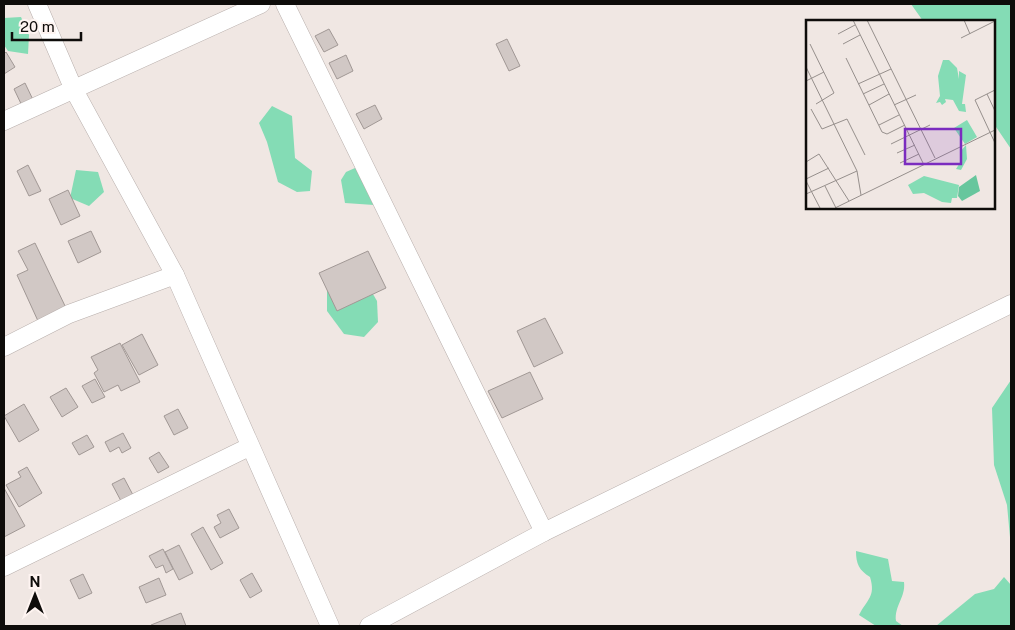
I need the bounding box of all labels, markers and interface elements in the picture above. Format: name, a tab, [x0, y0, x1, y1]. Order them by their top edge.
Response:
scale bar	[12, 10, 81, 42]
text: 20 m	[20, 18, 55, 35]
inset map	[806, 20, 995, 209]
north arrow	[10, 570, 60, 620]
text: N	[30, 574, 40, 590]

